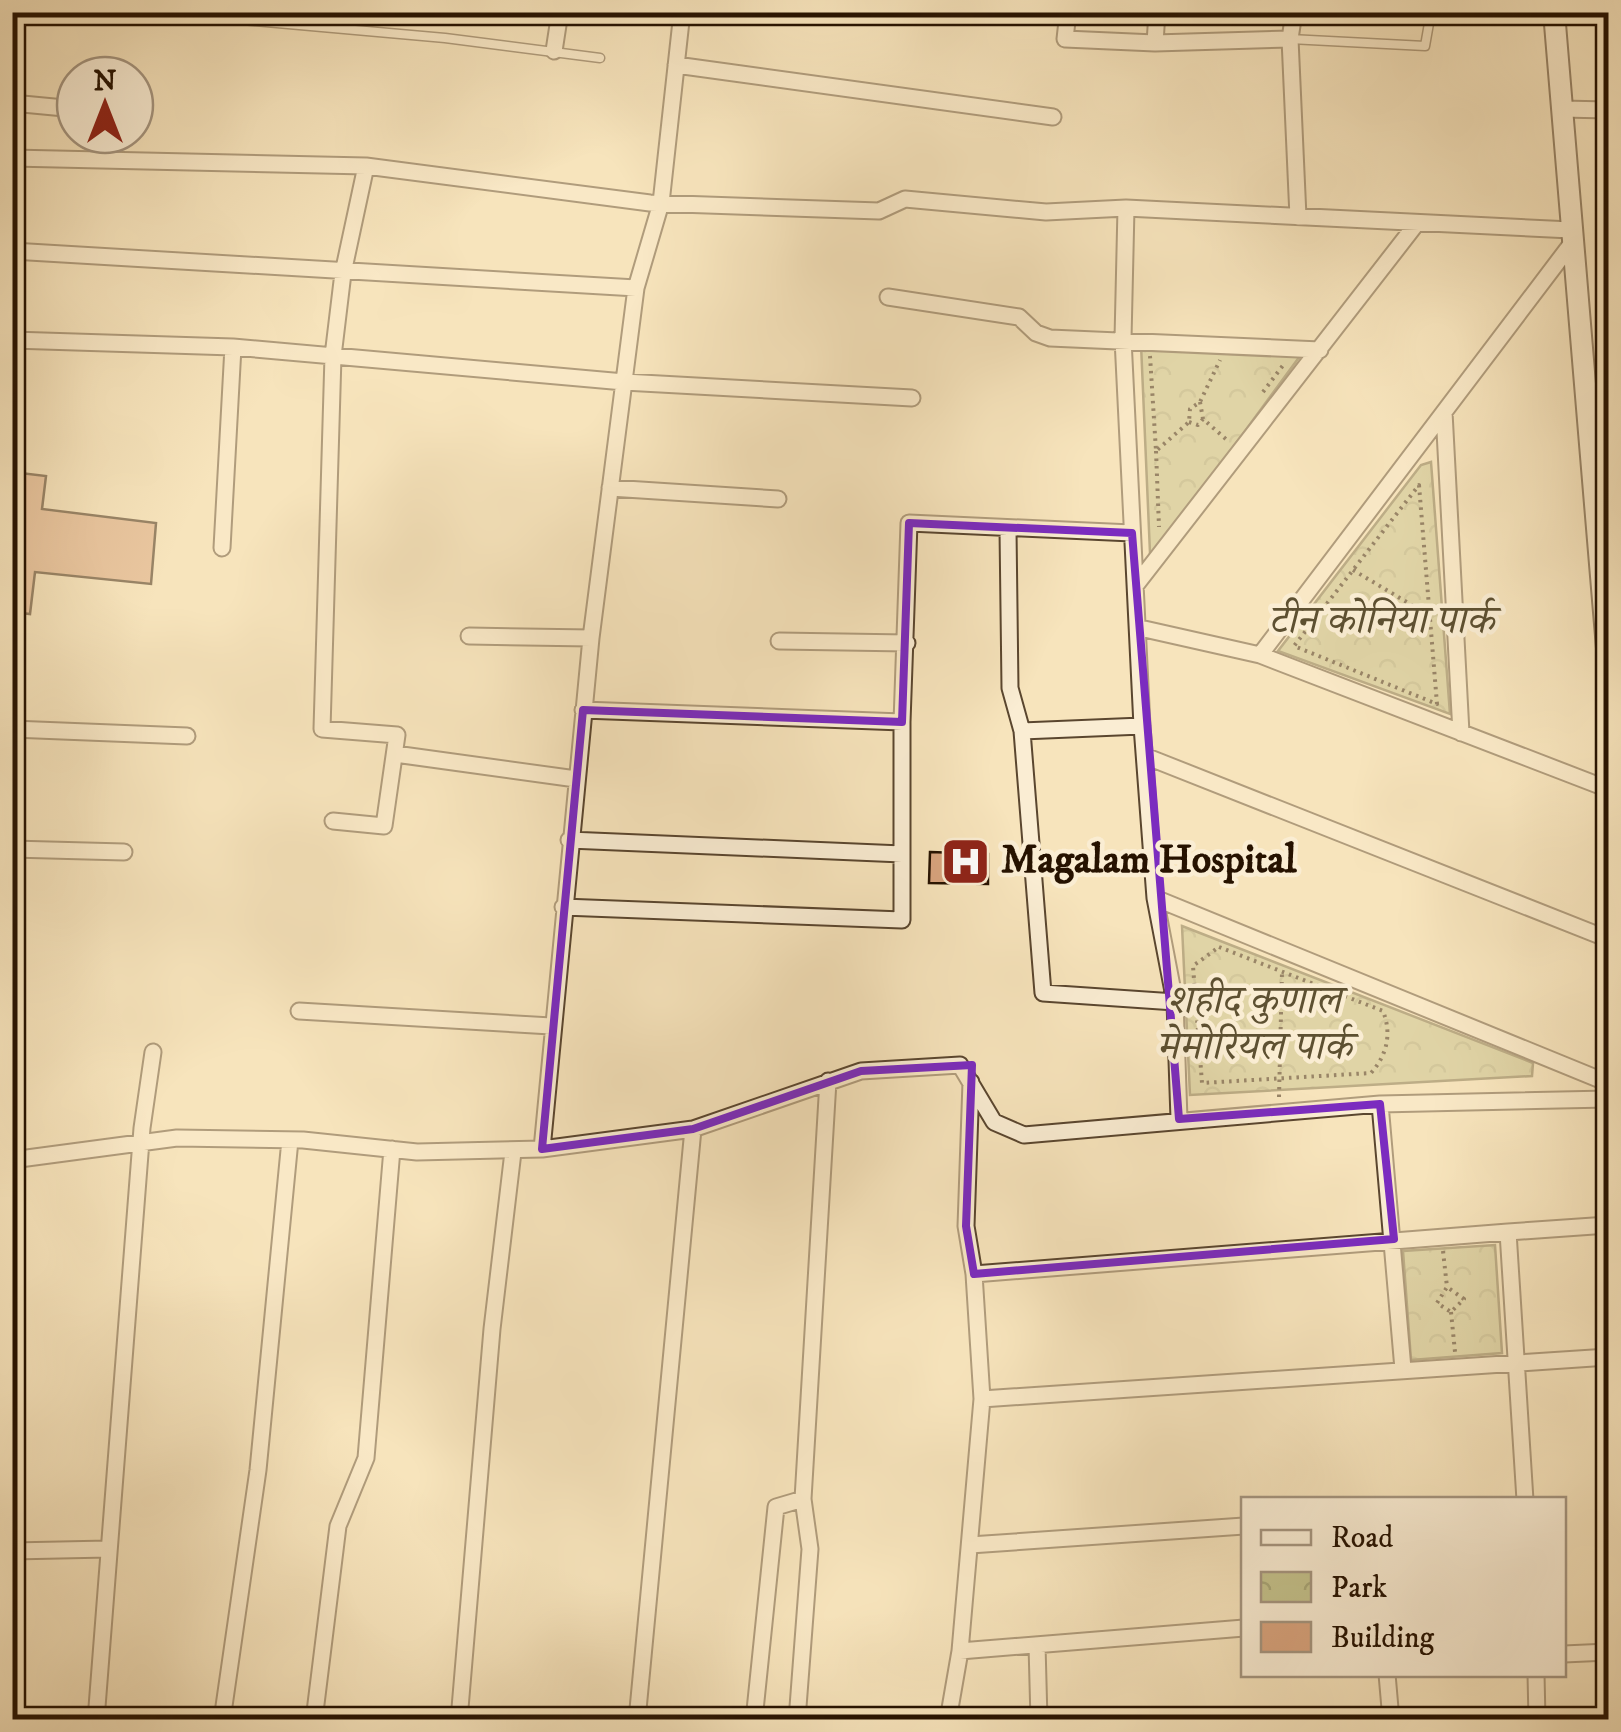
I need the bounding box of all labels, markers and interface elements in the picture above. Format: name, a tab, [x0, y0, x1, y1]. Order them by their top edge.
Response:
north arrow	[55, 55, 155, 155]
text: N	[94, 64, 117, 99]
park label: टीन कोनिया पार्क	[1268, 597, 1502, 647]
hospital icon: Magalam Hospital	[940, 835, 992, 887]
place label: Magalam Hospital	[1001, 836, 1297, 886]
park label: शहीद कुणाल मेमोरियल पार्क	[1156, 977, 1359, 1073]
legend	[1241, 1497, 1566, 1677]
text: Road	[1331, 1520, 1393, 1557]
text: Park	[1331, 1570, 1387, 1607]
text: Building	[1331, 1620, 1435, 1657]

